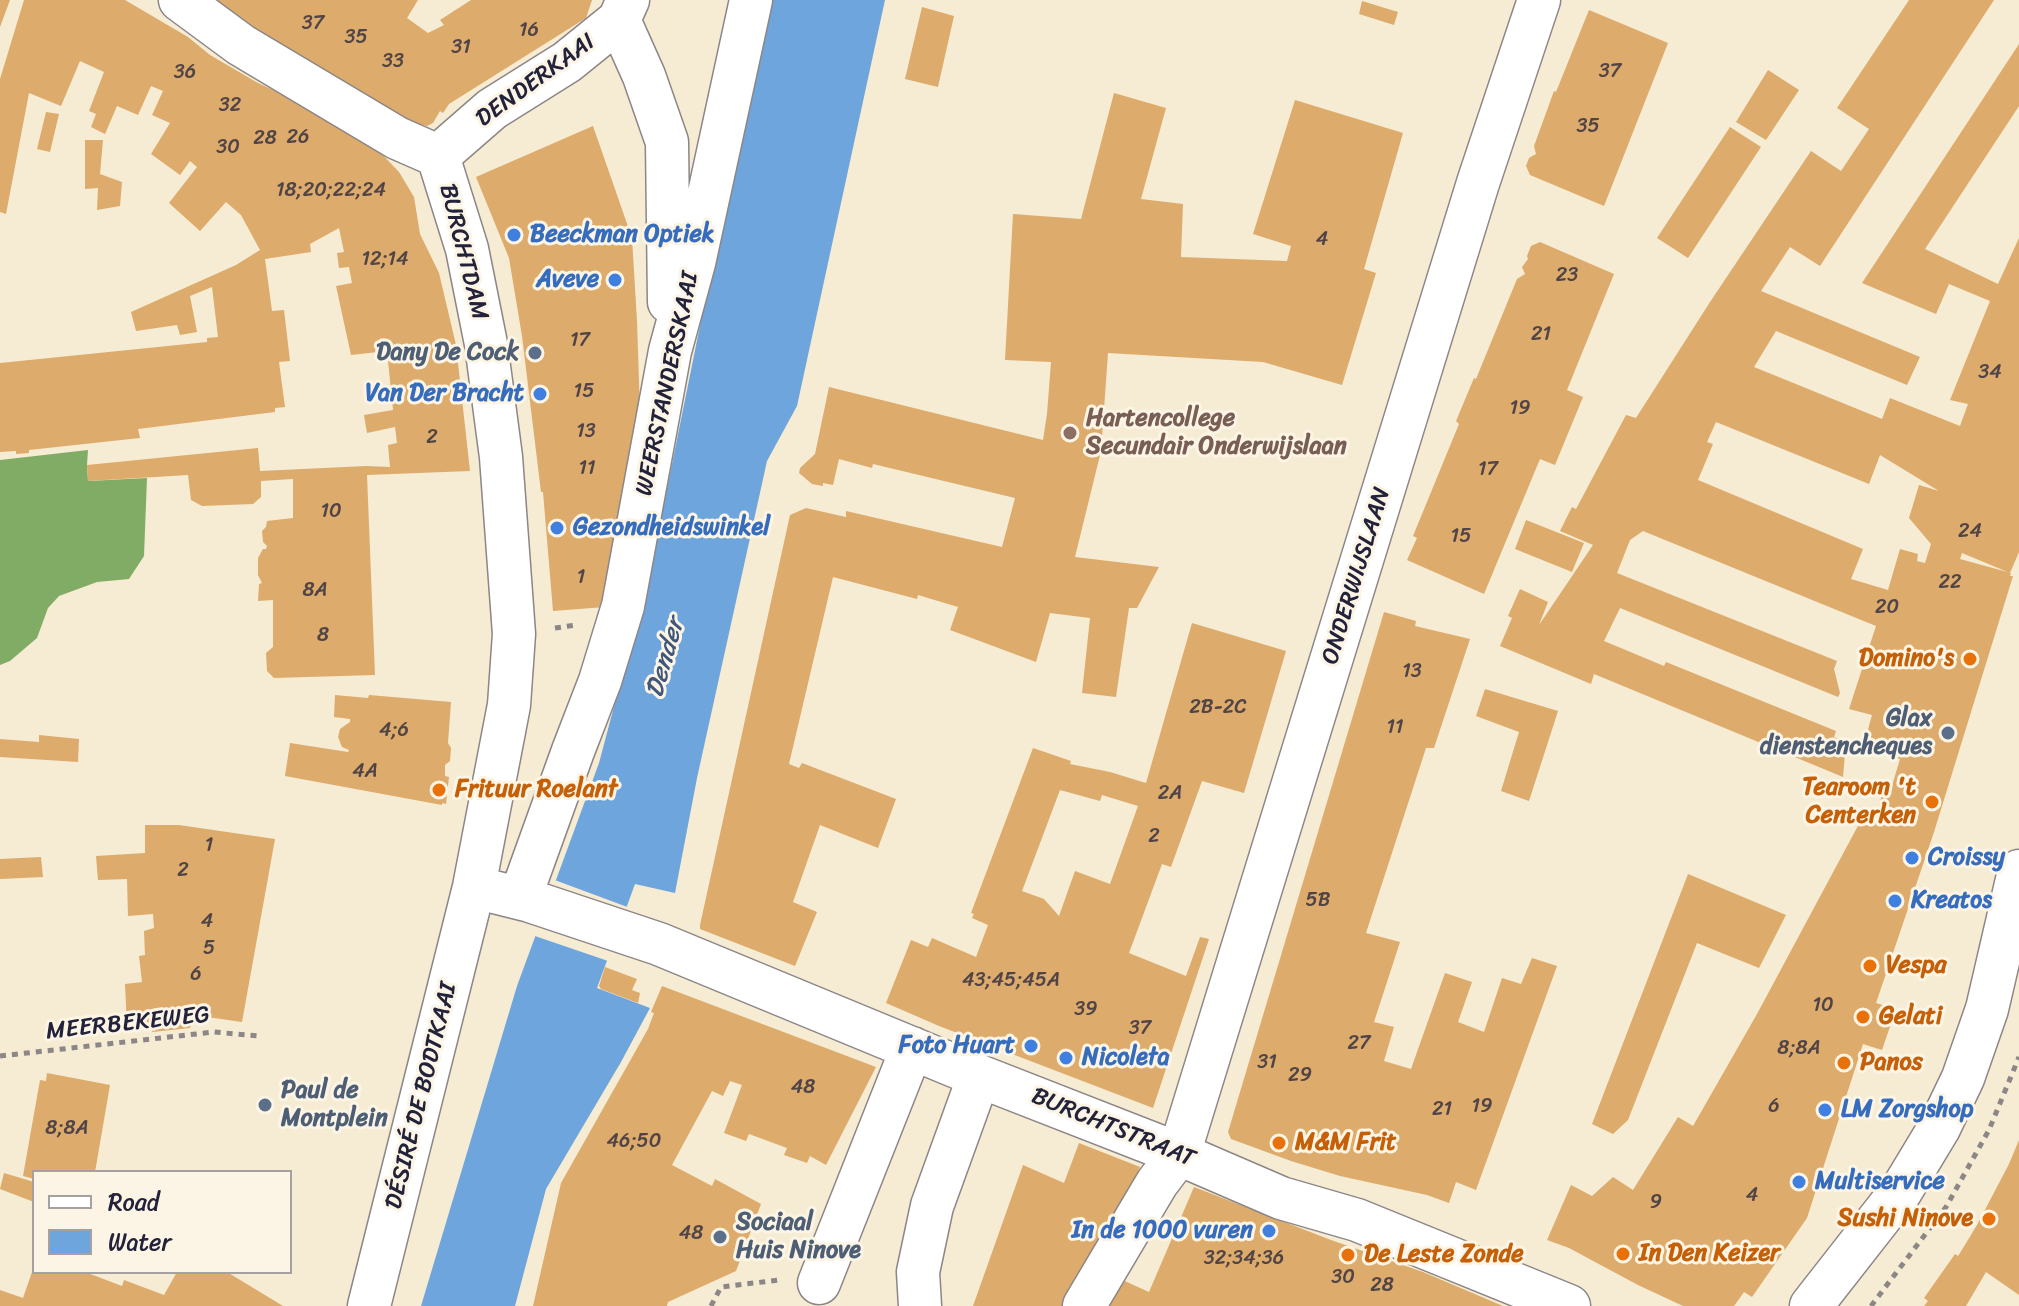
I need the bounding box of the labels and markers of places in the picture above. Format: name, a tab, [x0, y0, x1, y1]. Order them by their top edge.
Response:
place label: Beeckman Optiek	[530, 221, 715, 249]
marker: Beeckman Optiek	[505, 226, 523, 244]
place label: Aveve	[536, 266, 599, 294]
marker: Aveve	[606, 271, 624, 289]
place label: Dany De Cock	[376, 339, 519, 367]
marker: Dany De Cock	[526, 344, 544, 362]
place label: Van Der Bracht	[365, 380, 524, 408]
marker: Van Der Bracht	[531, 385, 549, 403]
place label: Hartencollege Secundair Onderwijslaan	[1086, 405, 1347, 461]
marker: Hartencollege Secundair Onderwijslaan	[1061, 424, 1079, 442]
place label: Gezondheidswinkel	[573, 514, 770, 542]
marker: Gezondheidswinkel	[548, 519, 566, 537]
place label: Domino's	[1859, 645, 1954, 673]
marker: Domino's	[1961, 650, 1979, 668]
place label: Glax dienstencheques	[1760, 705, 1932, 761]
marker: Glax dienstencheques	[1939, 724, 1957, 742]
place label: Tearoom 't Centerken	[1802, 774, 1916, 830]
place label: Frituur Roelant	[455, 776, 617, 804]
marker: Frituur Roelant	[430, 781, 448, 799]
marker: Tearoom 't Centerken	[1923, 793, 1941, 811]
place label: Croissy	[1928, 844, 2005, 872]
marker: Croissy	[1903, 849, 1921, 867]
place label: Kreatos	[1911, 887, 1992, 915]
marker: Kreatos	[1886, 892, 1904, 910]
place label: Vespa	[1886, 952, 1946, 980]
marker: Vespa	[1861, 957, 1879, 975]
place label: Gelati	[1879, 1003, 1942, 1031]
marker: Gelati	[1854, 1008, 1872, 1026]
place label: Foto Huart	[899, 1032, 1015, 1060]
marker: Foto Huart	[1022, 1037, 1040, 1055]
place label: Nicoleta	[1082, 1044, 1170, 1072]
marker: Nicoleta	[1057, 1049, 1075, 1067]
place label: Panos	[1860, 1049, 1923, 1077]
marker: Panos	[1835, 1054, 1853, 1072]
place label: Paul de Montplein	[281, 1077, 388, 1133]
marker: Paul de Montplein	[256, 1096, 274, 1114]
place label: LM Zorgshop	[1841, 1096, 1973, 1124]
marker: LM Zorgshop	[1816, 1101, 1834, 1119]
place label: M&M Frit	[1295, 1129, 1397, 1157]
marker: M&M Frit	[1270, 1134, 1288, 1152]
place label: Multiservice	[1815, 1168, 1945, 1196]
marker: Multiservice	[1790, 1173, 1808, 1191]
place label: Sushi Ninove	[1837, 1205, 1973, 1233]
place label: Sociaal Huis Ninove	[736, 1209, 861, 1265]
marker: Sushi Ninove	[1980, 1210, 1998, 1228]
place label: In de 1000 vuren	[1072, 1217, 1253, 1245]
marker: In de 1000 vuren	[1260, 1222, 1278, 1240]
marker: Sociaal Huis Ninove	[711, 1228, 729, 1246]
place label: In Den Keizer	[1639, 1240, 1780, 1268]
place label: De Leste Zonde	[1364, 1241, 1524, 1269]
marker: In Den Keizer	[1614, 1245, 1632, 1263]
marker: De Leste Zonde	[1339, 1246, 1357, 1264]

